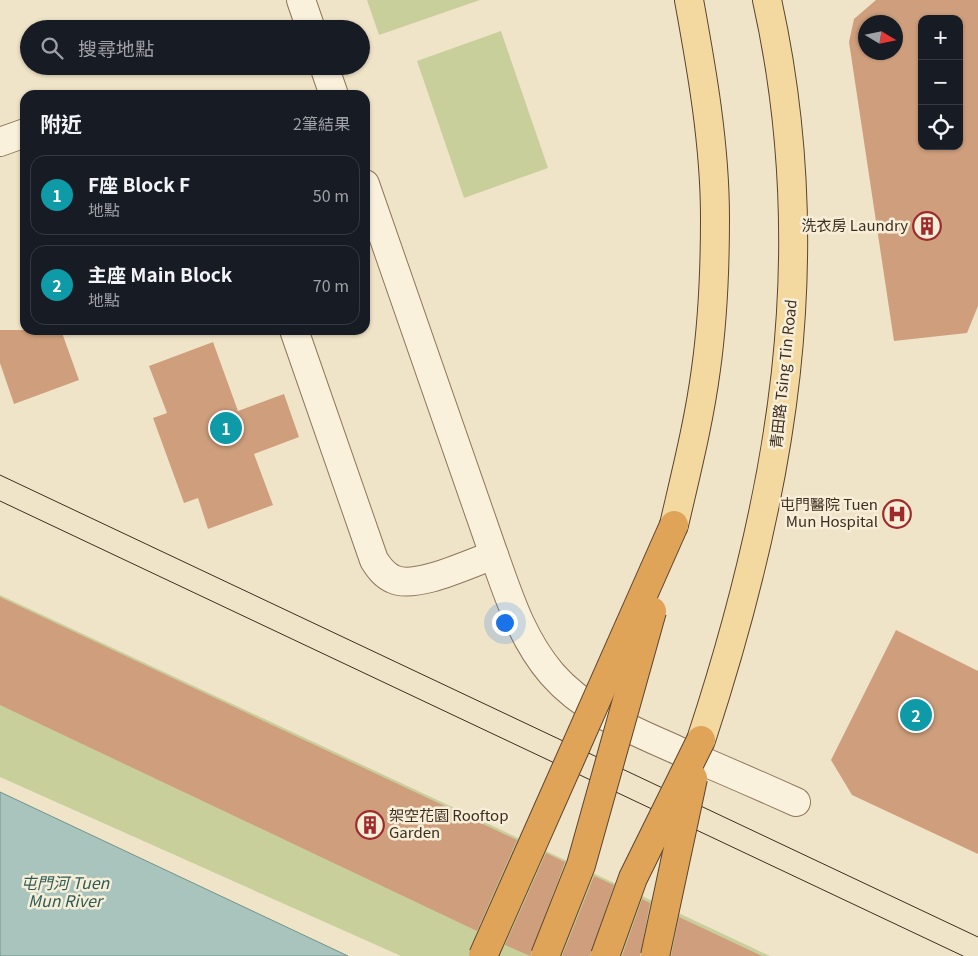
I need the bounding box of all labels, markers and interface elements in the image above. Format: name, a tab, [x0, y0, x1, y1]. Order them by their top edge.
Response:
north arrow	[858, 15, 903, 60]
map controls	[918, 15, 963, 150]
button: +	[918, 15, 963, 60]
search box	[20, 20, 370, 75]
icon: search	[38, 34, 66, 62]
text: 搜尋地點	[78, 34, 154, 61]
button: −	[918, 60, 963, 105]
button: locate	[918, 105, 963, 150]
text: 附近	[40, 108, 82, 138]
text: 2筆結果	[293, 111, 350, 135]
text: F座 Block F	[88, 170, 190, 197]
text: 1	[52, 183, 62, 207]
text: 50 m	[313, 183, 349, 207]
text: 地點	[88, 197, 120, 221]
building icon: 洗衣房 Laundry	[912, 211, 942, 241]
place label: 洗衣房 Laundry	[801, 214, 908, 235]
text: 主座 Main Block	[88, 260, 232, 287]
text: 2	[52, 273, 62, 297]
text: 70 m	[313, 273, 349, 297]
text: 地點	[88, 287, 120, 311]
street label: 青田路 Tsing Tin Road	[764, 298, 801, 449]
pin: 1	[210, 409, 242, 447]
place label: 屯門醫院 Tuen Mun Hospital	[780, 493, 878, 531]
hospital icon: 屯門醫院 Tuen Mun Hospital	[882, 499, 912, 529]
your location	[492, 610, 518, 636]
pin: 2	[900, 696, 932, 734]
place label: 架空花園 Rooftop Garden	[389, 804, 508, 842]
building icon: 架空花園 Rooftop Garden	[355, 810, 385, 840]
water label: 屯門河 Tuen Mun River	[21, 870, 111, 912]

